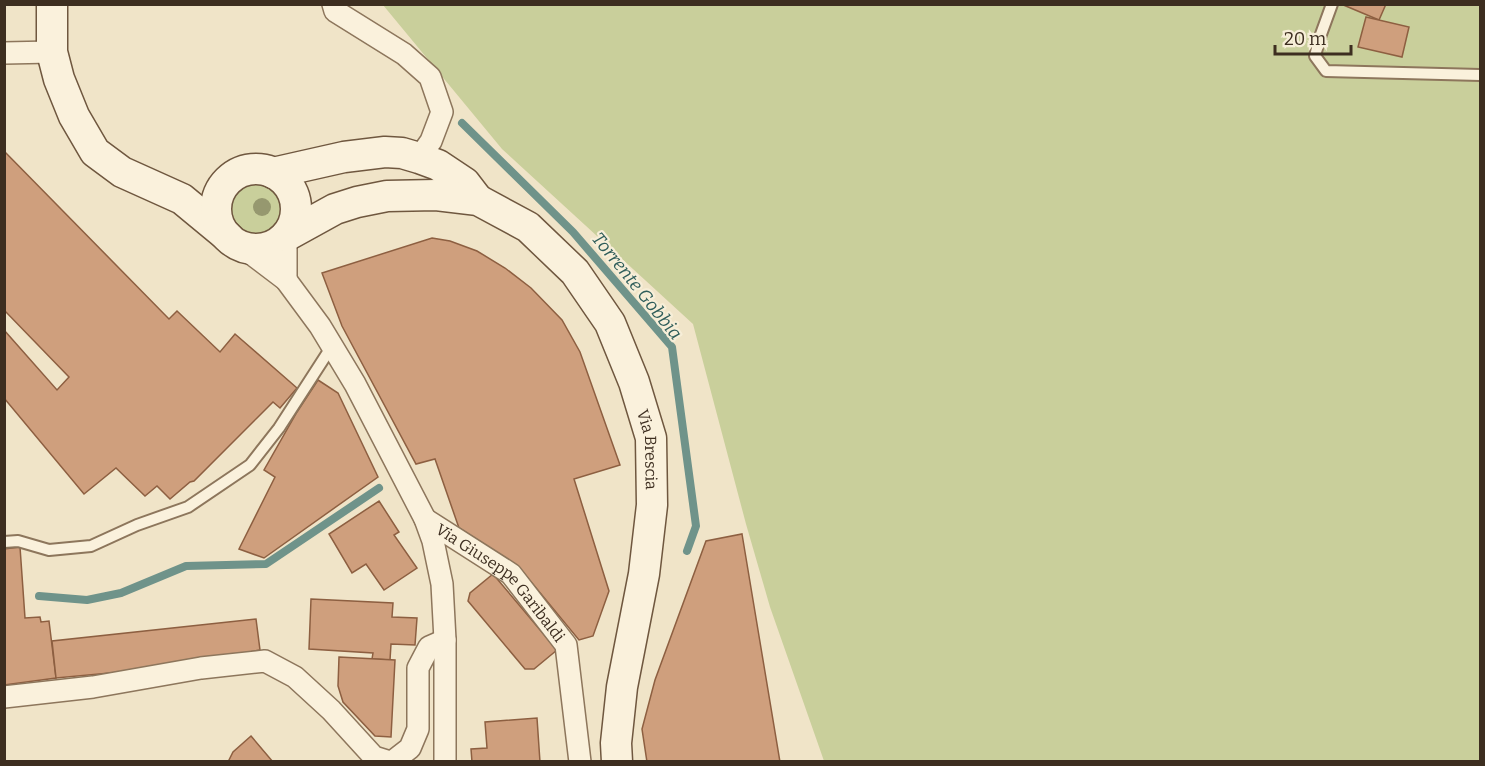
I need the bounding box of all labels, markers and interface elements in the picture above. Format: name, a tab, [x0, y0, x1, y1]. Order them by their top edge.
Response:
scale bar	[1275, 18, 1352, 56]
text: 20 m	[1284, 28, 1326, 50]
water label: Torrente Gobbia	[587, 228, 687, 344]
street label: Via Brescia	[633, 407, 661, 490]
street label: Via Giuseppe Garibaldi	[432, 520, 569, 646]

